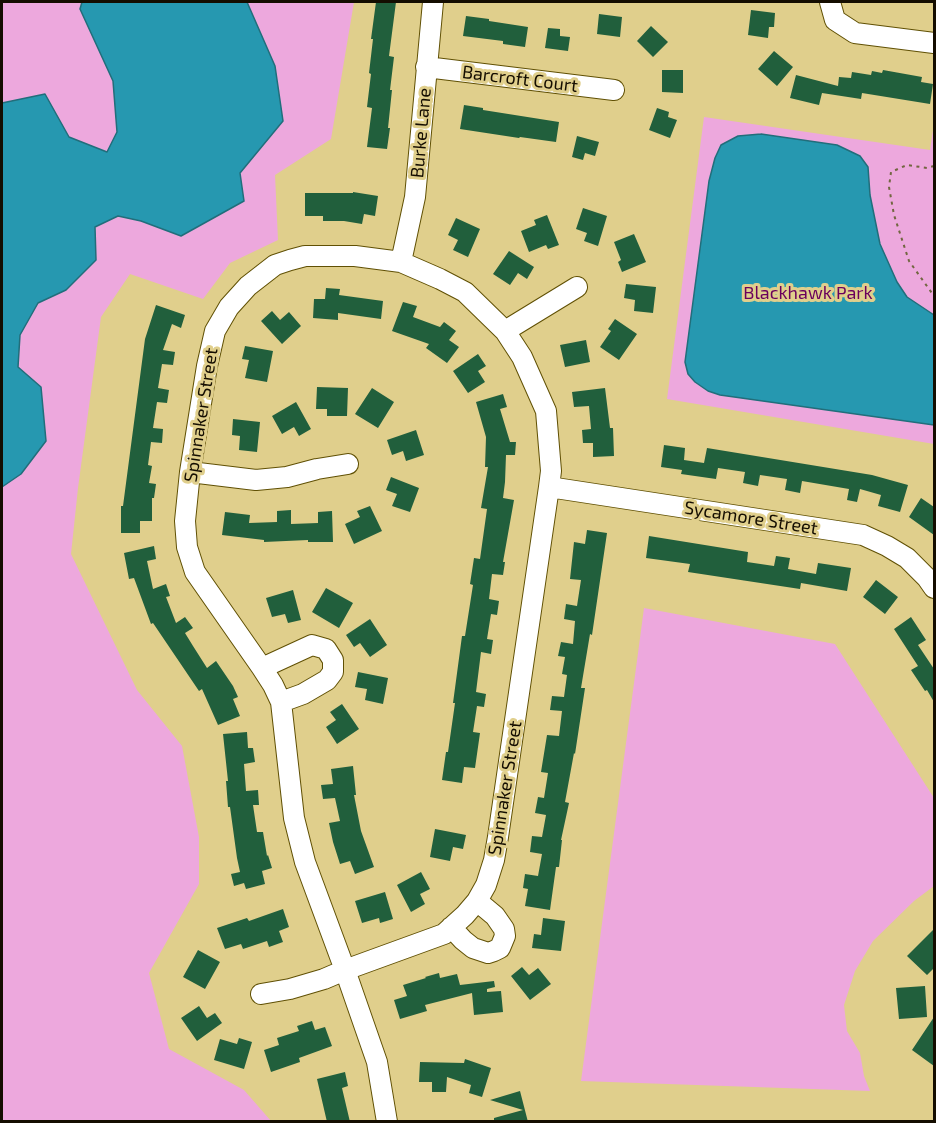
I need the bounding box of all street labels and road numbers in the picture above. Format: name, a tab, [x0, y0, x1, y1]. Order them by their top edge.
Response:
street label: Barcroft Court	[461, 61, 579, 97]
street label: Burke Lane	[406, 87, 436, 179]
street label: Spinnaker Street	[180, 346, 222, 484]
street label: Sycamore Street	[683, 497, 819, 539]
street label: Spinnaker Street	[484, 719, 526, 857]

